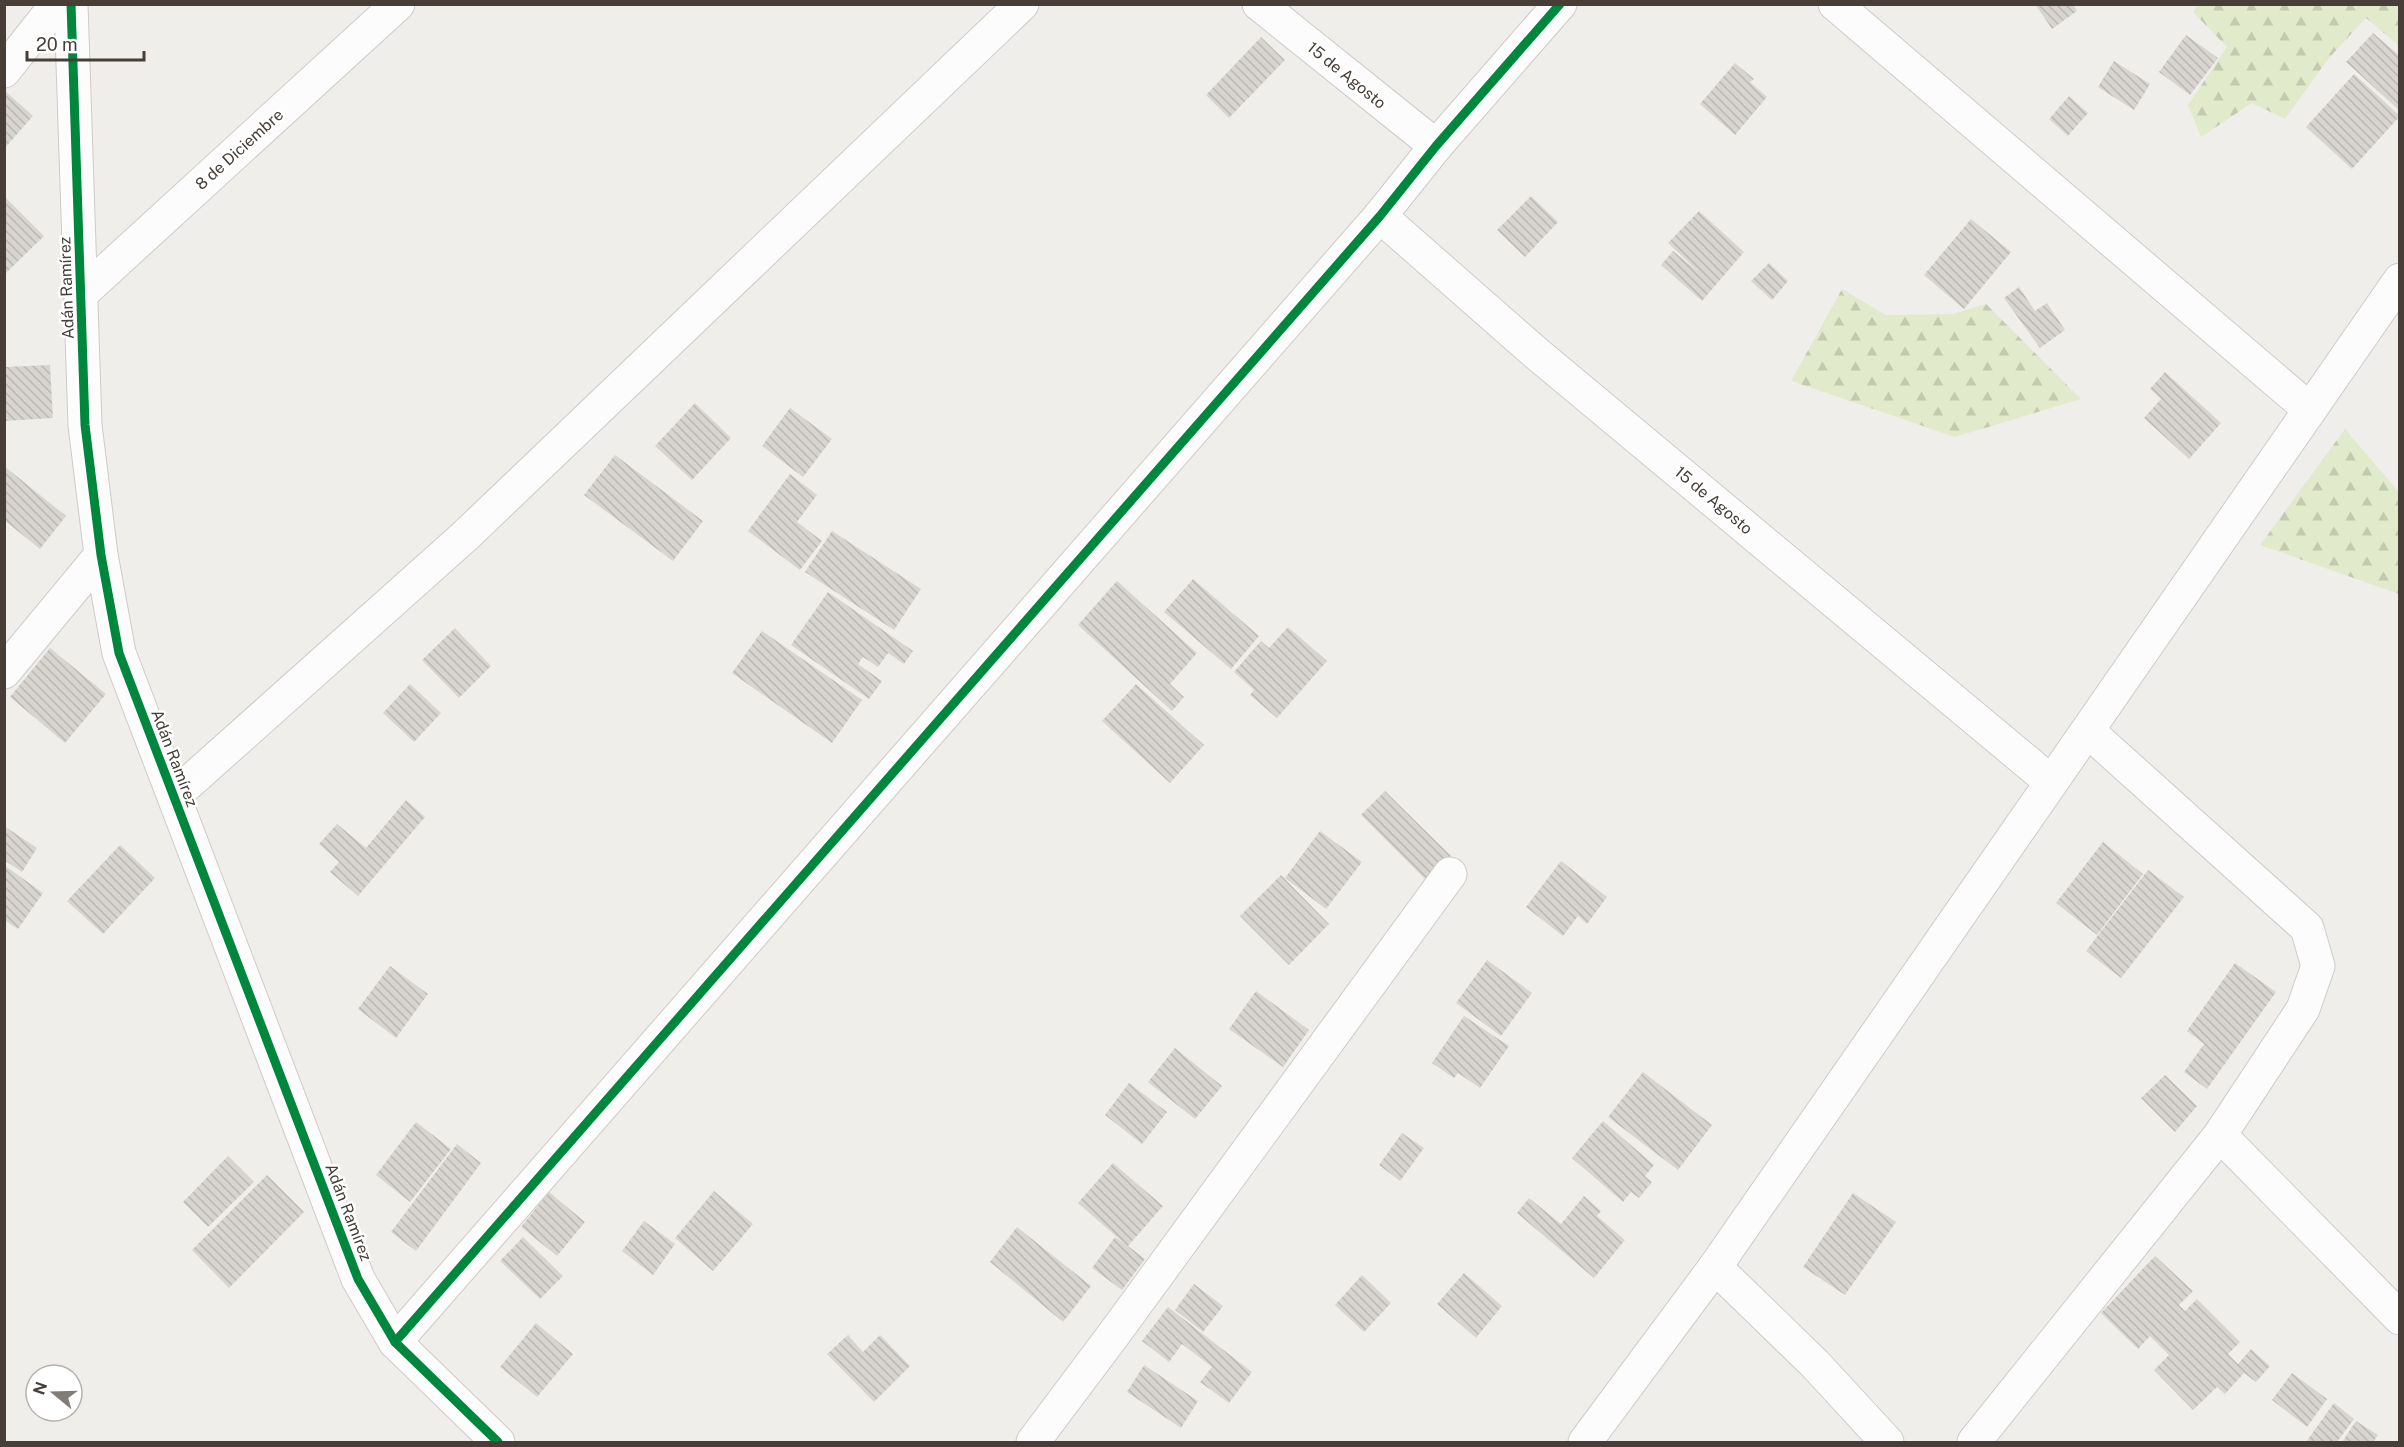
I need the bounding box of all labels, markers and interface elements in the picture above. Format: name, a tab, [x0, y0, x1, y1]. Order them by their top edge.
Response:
scale bar	[27, 24, 144, 62]
text: 20 m	[36, 34, 78, 55]
street label: 15 de Agosto	[1304, 38, 1390, 113]
street label: 8 de Diciembre	[191, 105, 287, 194]
street label: Adán Ramírez	[55, 236, 78, 340]
street label: 15 de Agosto	[1671, 462, 1756, 538]
street label: Adán Ramírez	[147, 707, 202, 810]
street label: Adán Ramírez	[321, 1161, 376, 1264]
north arrow	[24, 1363, 84, 1423]
text: N	[29, 1379, 51, 1397]

